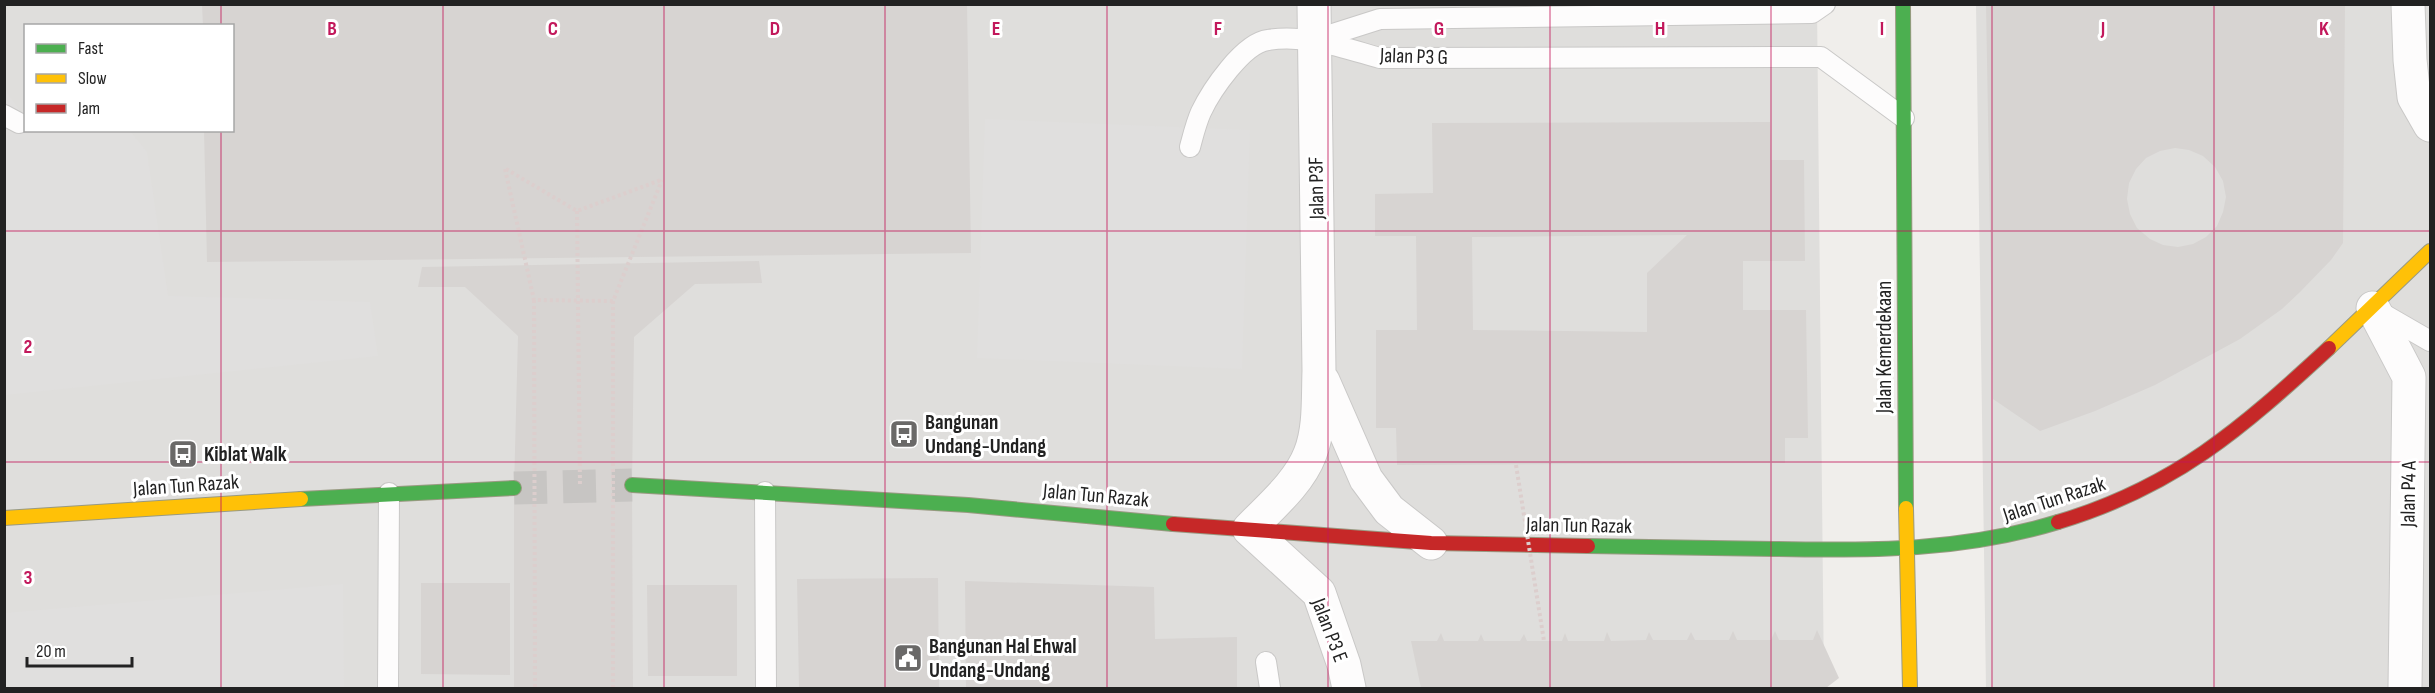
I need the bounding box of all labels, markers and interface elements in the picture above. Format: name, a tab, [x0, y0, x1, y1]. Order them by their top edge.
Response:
text: B	[327, 17, 337, 41]
text: C	[548, 17, 558, 41]
text: D	[770, 17, 780, 41]
text: E	[992, 17, 1000, 41]
text: F	[1214, 17, 1222, 41]
text: G	[1434, 17, 1444, 41]
text: H	[1655, 17, 1665, 41]
text: I	[1880, 17, 1884, 41]
text: J	[2100, 17, 2105, 41]
text: K	[2319, 17, 2329, 41]
legend	[24, 24, 234, 132]
text: Fast	[78, 38, 104, 59]
street label: Jalan P3 G	[1378, 43, 1449, 70]
text: Slow	[78, 68, 107, 89]
text: Jam	[77, 98, 100, 119]
street label: Jalan P3F	[1303, 156, 1330, 221]
street label: Jalan Kemerdekaan	[1872, 281, 1897, 414]
text: 2	[24, 335, 32, 359]
place label: Bangunan Undang-Undang	[925, 410, 1046, 459]
bus stop icon: Bangunan Undang-Undang	[888, 418, 920, 450]
bus stop icon: Kiblat Walk	[167, 438, 199, 470]
place label: Kiblat Walk	[204, 442, 287, 467]
street label: Jalan P4 A	[2395, 460, 2422, 528]
street label: Jalan Tun Razak	[131, 469, 240, 502]
street label: Jalan Tun Razak	[1999, 471, 2108, 528]
street label: Jalan Tun Razak	[1041, 478, 1150, 513]
street label: Jalan Tun Razak	[1525, 512, 1632, 539]
text: 3	[24, 566, 33, 590]
street label: Jalan P3 E	[1306, 594, 1353, 666]
scale bar	[27, 630, 132, 668]
place label: Bangunan Hal Ehwal Undang-Undang	[929, 634, 1077, 683]
text: 20 m	[36, 641, 66, 662]
public building icon: Bangunan Hal Ehwal Undang-Undang	[892, 642, 924, 674]

